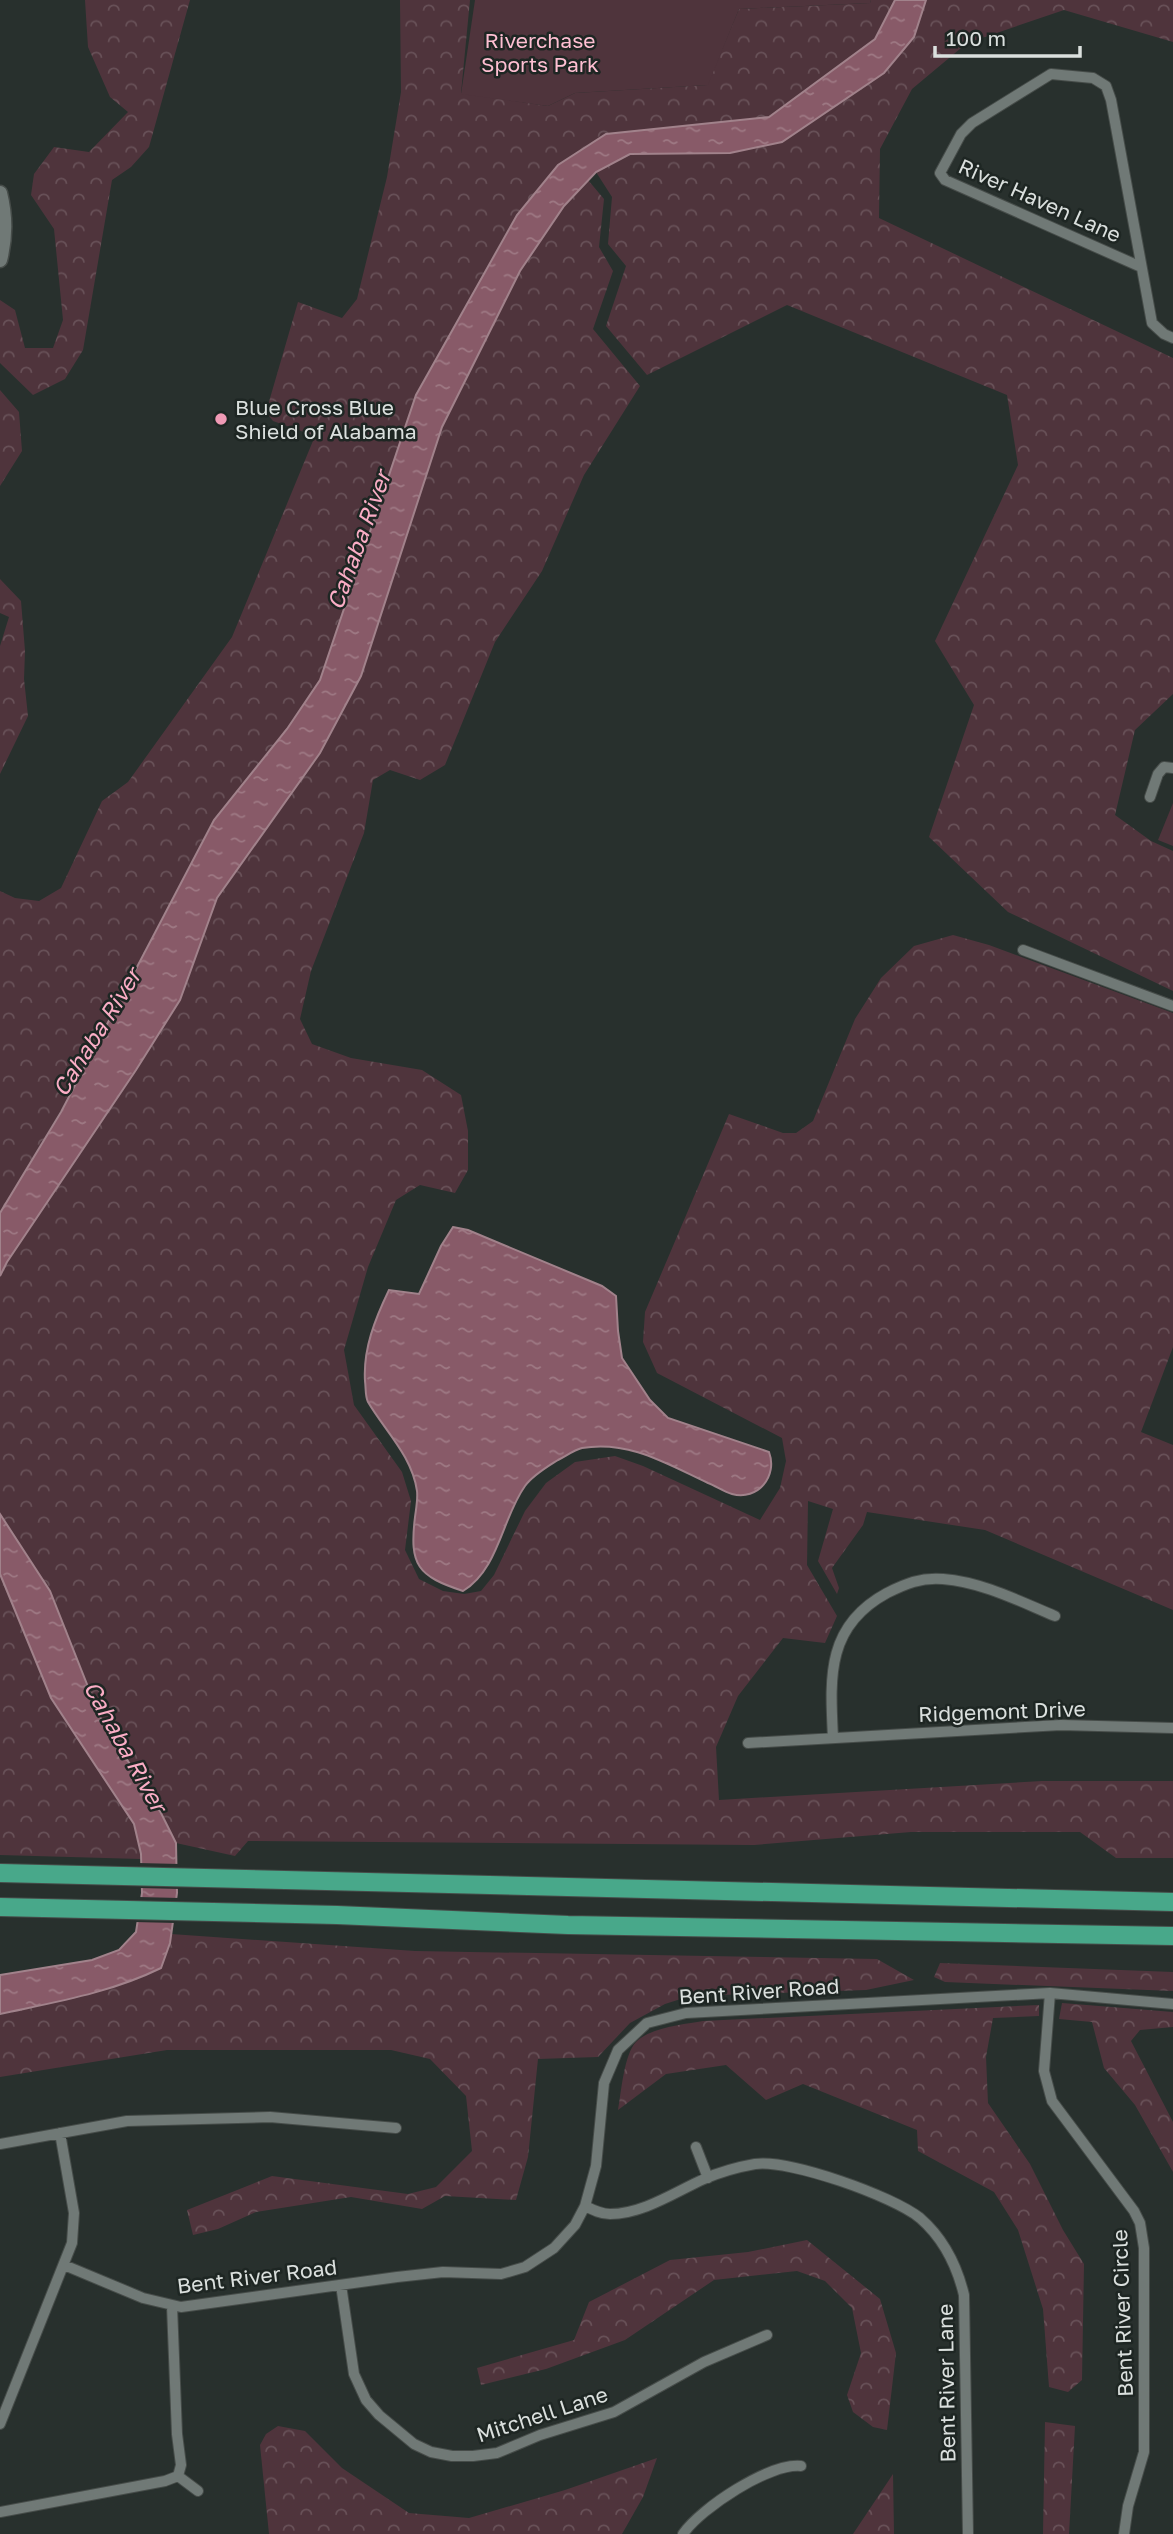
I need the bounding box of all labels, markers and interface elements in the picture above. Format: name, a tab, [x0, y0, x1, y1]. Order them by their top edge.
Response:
scale bar	[935, 14, 1080, 58]
text: 100 m	[946, 25, 1006, 51]
park label: Riverchase Sports Park	[481, 27, 599, 77]
street label: River Haven Lane	[955, 153, 1125, 247]
place label: Blue Cross Blue Shield of Alabama	[235, 394, 417, 444]
marker: Blue Cross Blue Shield of Alabama	[213, 411, 229, 427]
water label: Cahaba River	[320, 464, 397, 613]
water label: Cahaba River	[46, 960, 148, 1101]
water label: Cahaba River	[79, 1676, 175, 1819]
street label: Ridgemont Drive	[918, 1695, 1086, 1727]
street label: Bent River Road	[678, 1972, 840, 2010]
street label: Bent River Circle	[1106, 2229, 1138, 2397]
street label: Bent River Road	[176, 2253, 338, 2299]
street label: Bent River Lane	[932, 2303, 960, 2463]
street label: Mitchell Lane	[473, 2381, 611, 2447]

